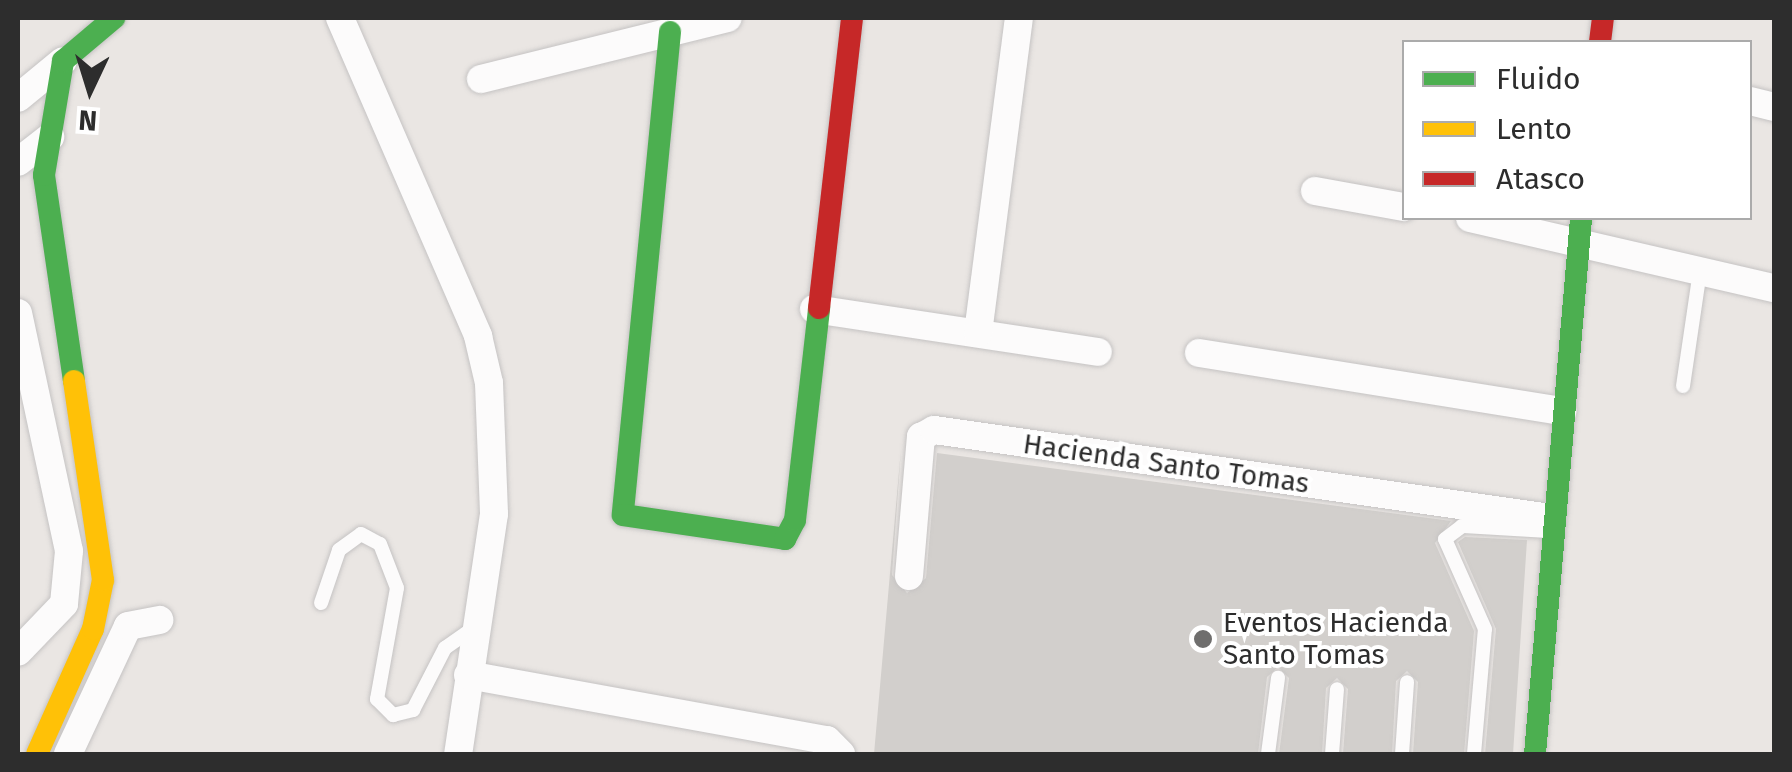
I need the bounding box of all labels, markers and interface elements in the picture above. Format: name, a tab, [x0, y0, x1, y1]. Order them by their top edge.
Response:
north arrow	[40, 40, 140, 140]
legend	[1402, 40, 1752, 220]
text: Fluido	[1496, 61, 1581, 97]
text: N	[77, 103, 98, 138]
text: Lento	[1496, 111, 1572, 147]
text: Atasco	[1496, 161, 1585, 197]
street label: Hacienda Santo Tomas	[1021, 427, 1311, 501]
place label: Eventos Hacienda Santo Tomas	[1223, 606, 1448, 672]
marker: Eventos Hacienda Santo Tomas	[1192, 628, 1214, 650]

